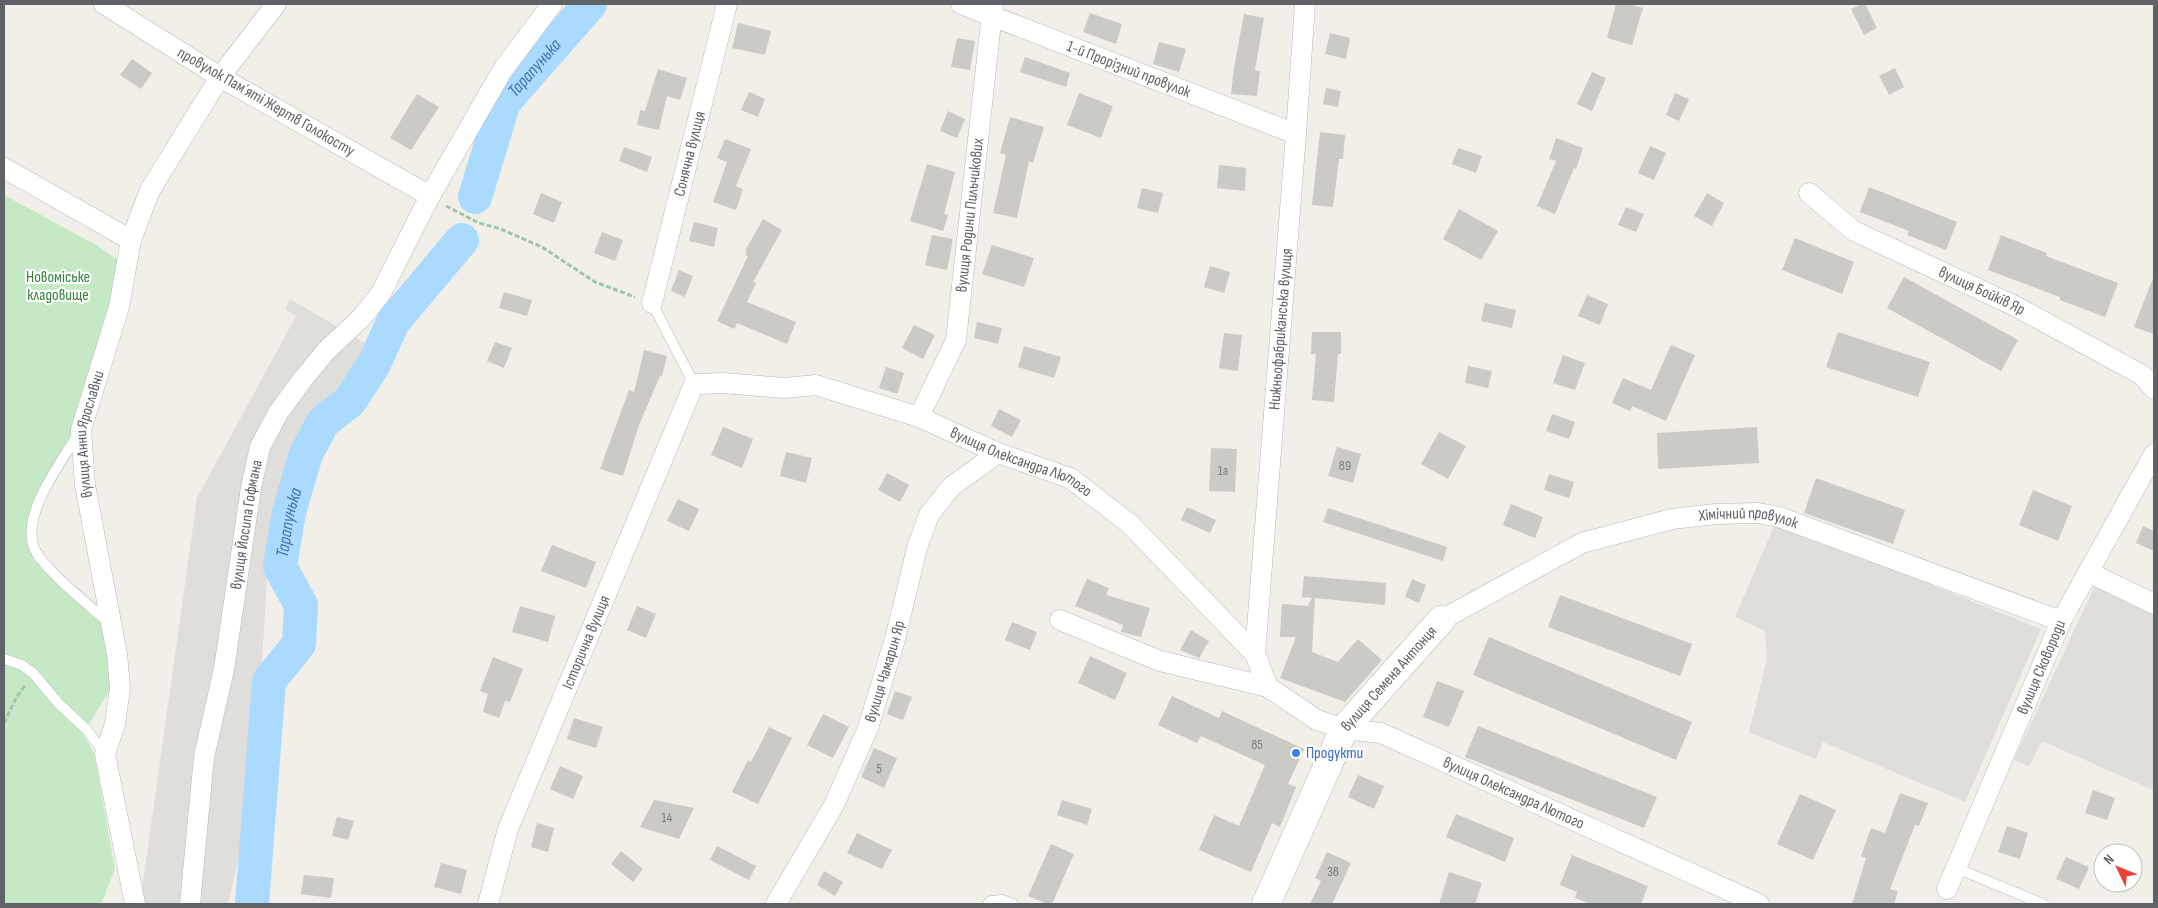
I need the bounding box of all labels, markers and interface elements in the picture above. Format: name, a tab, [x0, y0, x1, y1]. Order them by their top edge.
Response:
water label: Тарапунька	[503, 34, 566, 101]
street label: 1-й Прорізний провулок	[1064, 36, 1194, 102]
street label: провулок Памʼяті Жертв Голокосту	[174, 43, 358, 161]
street label: Сонячна вулиця	[670, 109, 709, 198]
street label: вулиця Родини Пильчикових	[952, 137, 988, 293]
street label: Нижньофабриканська вулиця	[1265, 247, 1296, 411]
street label: вулиця Бойків Яр	[1936, 262, 2028, 319]
park label: Новоміське кладовище	[26, 268, 90, 305]
street label: вулиця Анни Ярославни	[72, 368, 108, 499]
street label: вулиця Олександра Лютого	[947, 423, 1096, 501]
house number: 89	[1339, 457, 1351, 474]
street label: вулиця Йосипа Гофмана	[226, 458, 266, 591]
house number: 1а	[1218, 462, 1228, 479]
water label: Тарапунька	[271, 485, 306, 559]
street label: Хімічний провулок	[1697, 503, 1802, 533]
street label: Історична вулиця	[558, 593, 614, 692]
street label: вулиця Сковороди	[2013, 617, 2070, 717]
street label: вулиця Чамарин Яр	[861, 619, 909, 725]
street label: вулиця Семена Антонця	[1337, 622, 1441, 735]
house number: 85	[1251, 736, 1263, 753]
place label: Продукти	[1306, 744, 1363, 763]
marker: Продукти	[1290, 747, 1302, 759]
street label: вулиця Олександра Лютого	[1440, 753, 1587, 833]
house number: 5	[876, 760, 882, 777]
house number: 14	[662, 809, 673, 826]
north arrow	[2093, 843, 2143, 893]
text: N	[2100, 851, 2118, 868]
house number: 38	[1327, 863, 1339, 880]

